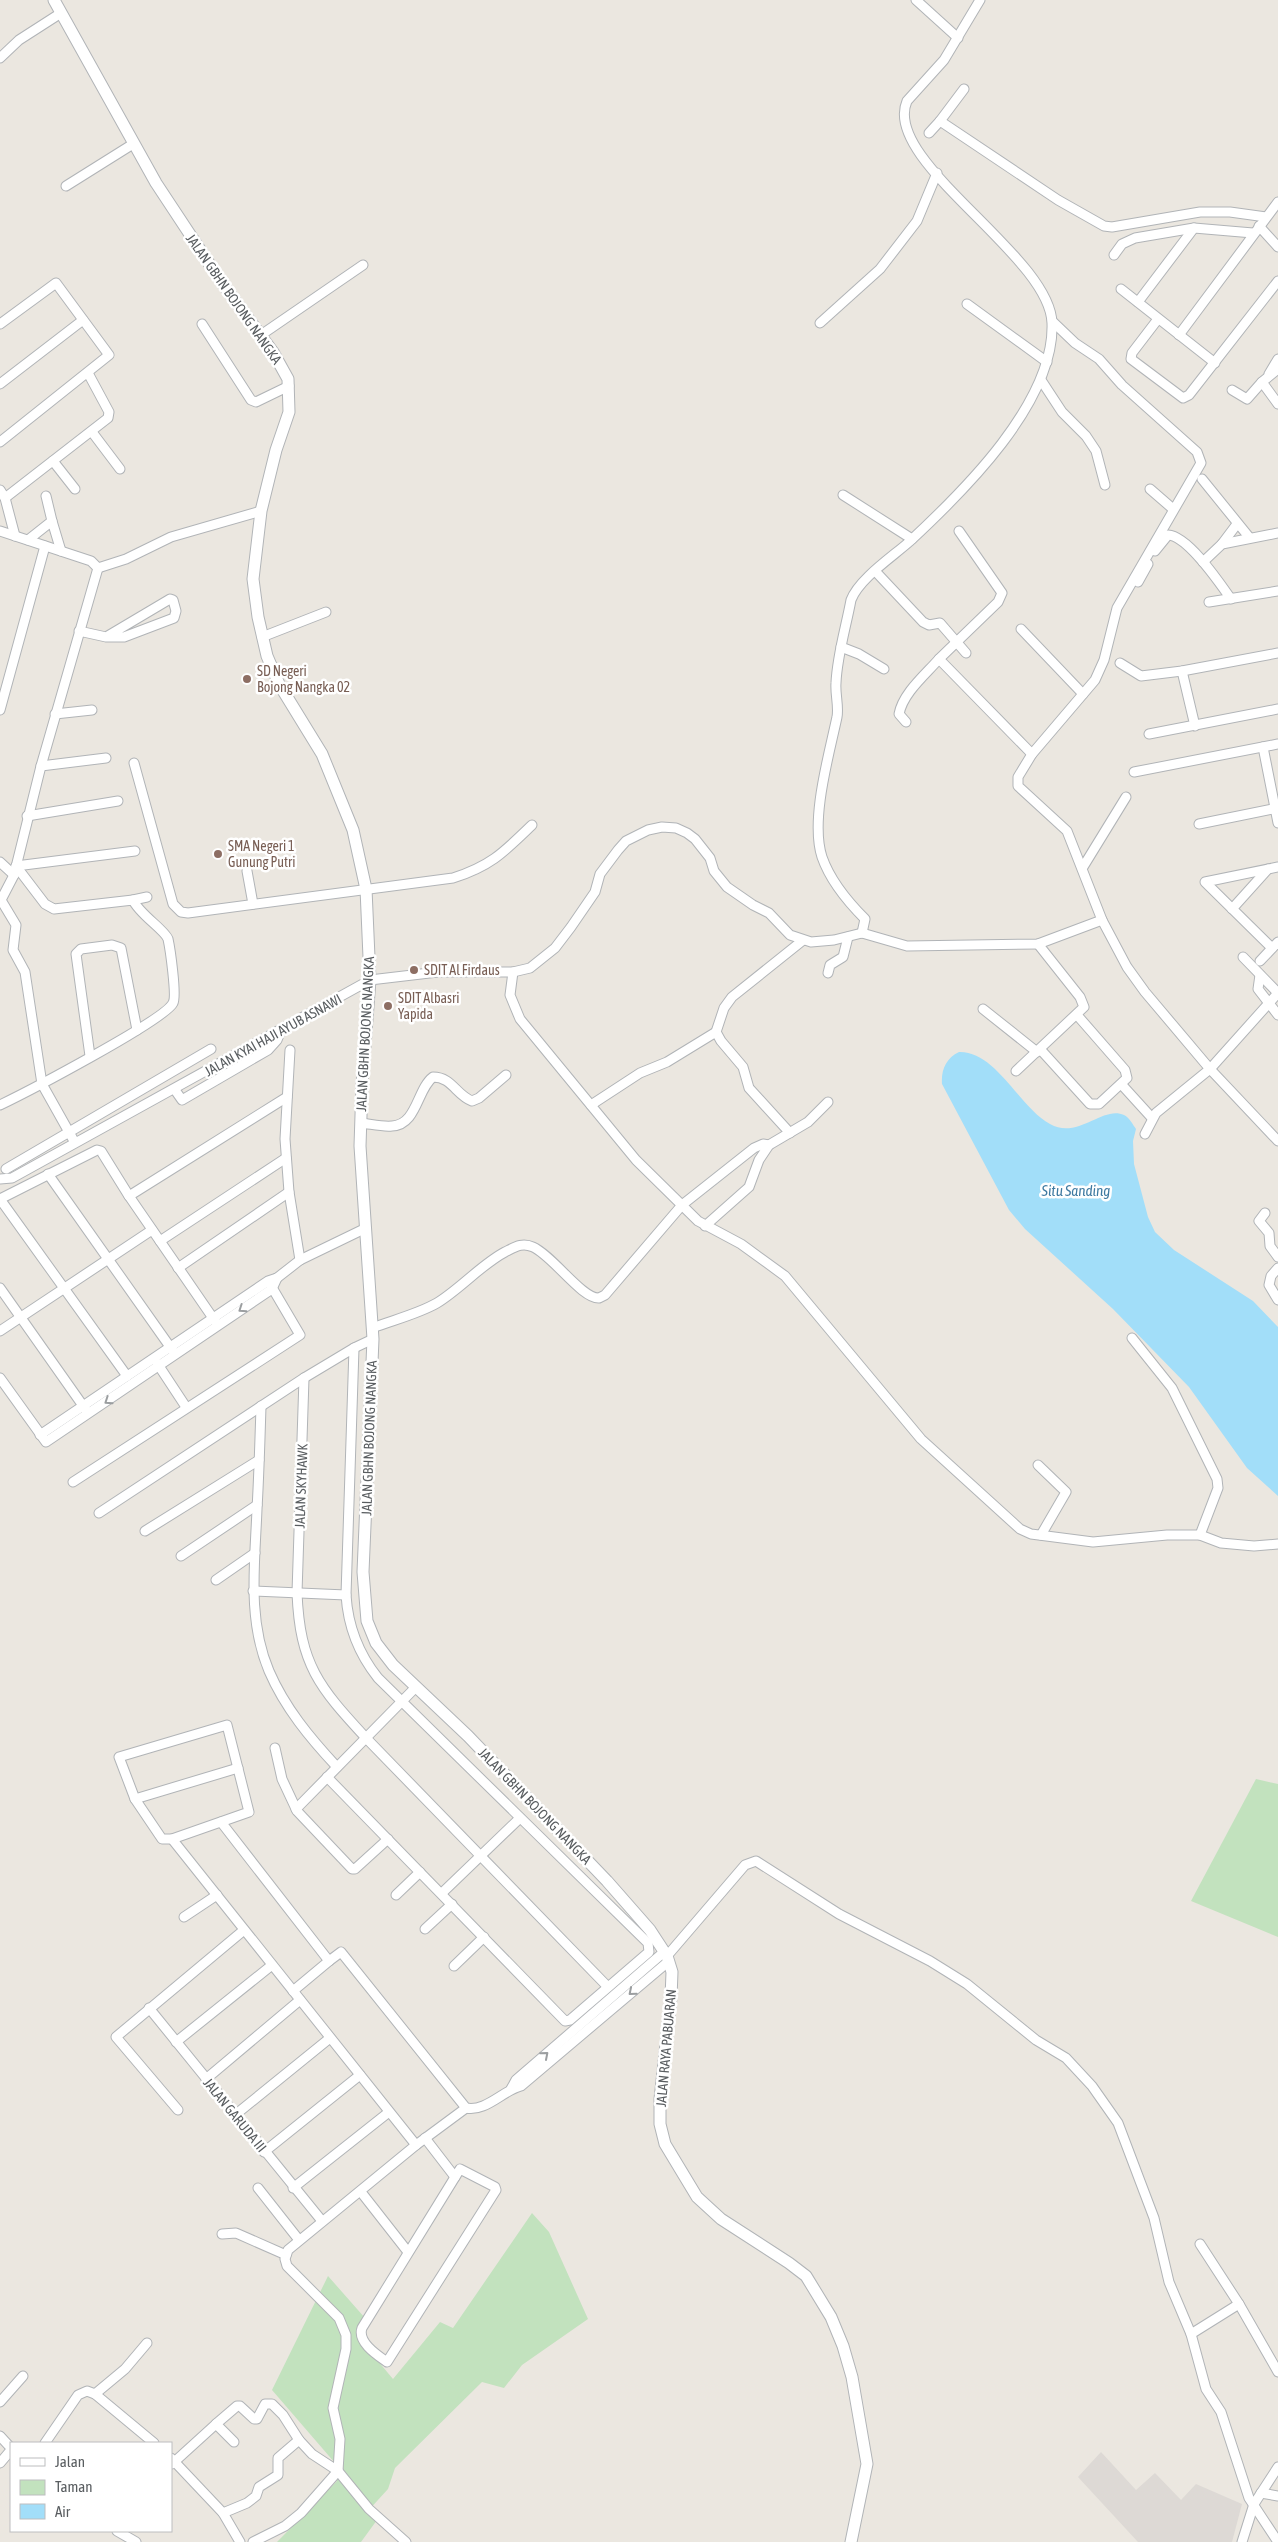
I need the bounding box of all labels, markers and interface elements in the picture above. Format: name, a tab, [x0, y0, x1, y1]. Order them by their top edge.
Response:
street label: JALAN GBHN BOJONG NANGKA	[183, 231, 285, 367]
place label: SD Negeri Bojong Nangka 02	[257, 663, 350, 695]
marker: SD Negeri Bojong Nangka 02	[241, 673, 253, 685]
place label: SMA Negeri 1 Gunung Putri	[228, 838, 295, 870]
marker: SMA Negeri 1 Gunung Putri	[212, 848, 224, 860]
street label: JALAN GBHN BOJONG NANGKA	[353, 956, 377, 1112]
place label: SDIT Al Firdaus	[424, 962, 500, 978]
marker: SDIT Al Firdaus	[408, 964, 420, 976]
place label: SDIT Albasri Yapida	[398, 990, 459, 1022]
street label: JALAN KYAI HAJI AYUB ASNAWI	[202, 991, 344, 1079]
marker: SDIT Albasri Yapida	[382, 1000, 394, 1012]
water label: Situ Sanding	[1041, 1182, 1110, 1199]
one-way arrow	[238, 1303, 248, 1312]
street label: JALAN GBHN BOJONG NANGKA	[358, 1360, 380, 1516]
one-way arrow	[104, 1395, 113, 1404]
street label: JALAN SKYHAWK	[292, 1443, 310, 1529]
street label: JALAN GBHN BOJONG NANGKA	[475, 1745, 595, 1868]
one-way arrow	[629, 1987, 638, 1995]
street label: JALAN RAYA PABUARAN	[653, 1988, 679, 2108]
one-way arrow	[540, 2052, 549, 2061]
street label: JALAN GARUDA III	[200, 2075, 270, 2155]
legend	[10, 2442, 172, 2532]
text: Jalan	[55, 2453, 85, 2470]
text: Taman	[55, 2478, 93, 2495]
text: Air	[55, 2503, 71, 2520]

